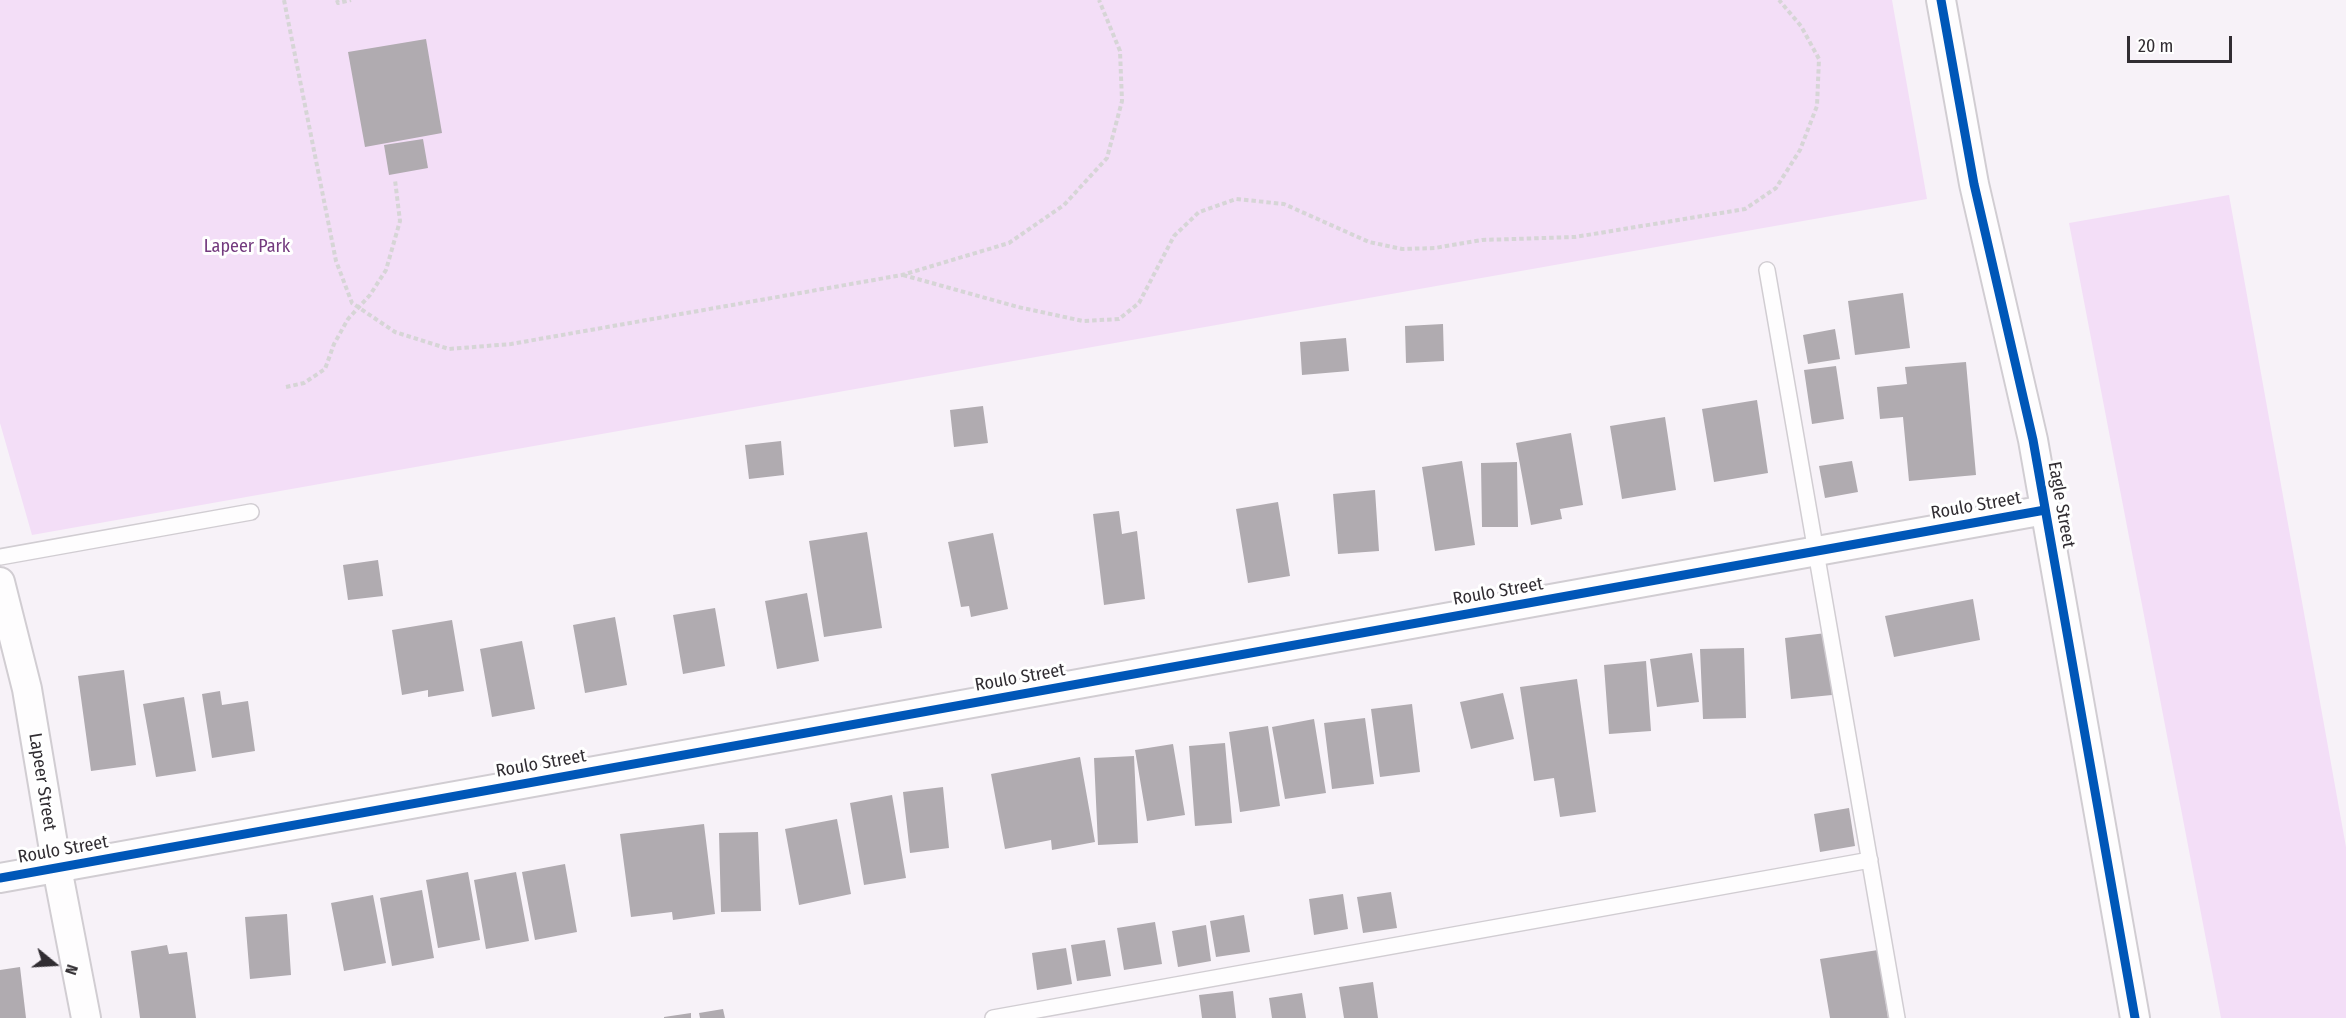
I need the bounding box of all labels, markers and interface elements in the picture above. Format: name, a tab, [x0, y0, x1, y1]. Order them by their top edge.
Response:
scale bar	[2130, 24, 2235, 62]
text: 20 m	[2138, 35, 2173, 57]
park label: Lapeer Park	[204, 236, 290, 258]
street label: Eagle Street	[2043, 460, 2079, 550]
street label: Roulo Street	[1929, 487, 2023, 525]
street label: Roulo Street	[1451, 573, 1545, 611]
street label: Roulo Street	[973, 659, 1067, 697]
street label: Lapeer Street	[24, 732, 60, 832]
street label: Roulo Street	[494, 745, 588, 783]
street label: Roulo Street	[16, 831, 110, 869]
north arrow	[24, 934, 84, 994]
text: N	[61, 962, 82, 977]

